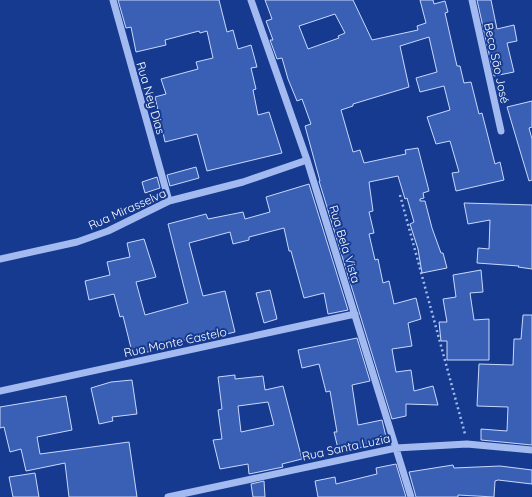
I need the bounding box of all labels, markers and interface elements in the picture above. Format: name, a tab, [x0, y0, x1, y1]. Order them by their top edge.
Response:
street label: Beco São José	[481, 21, 513, 105]
street label: Rua Ney Dias	[133, 60, 169, 136]
street label: Rua Mirasselva	[86, 185, 168, 233]
street label: Rua Bela Vista	[326, 203, 364, 285]
street label: Rua Monte Castelo	[122, 324, 228, 360]
street label: Rua Santa Luzia	[301, 430, 391, 464]

